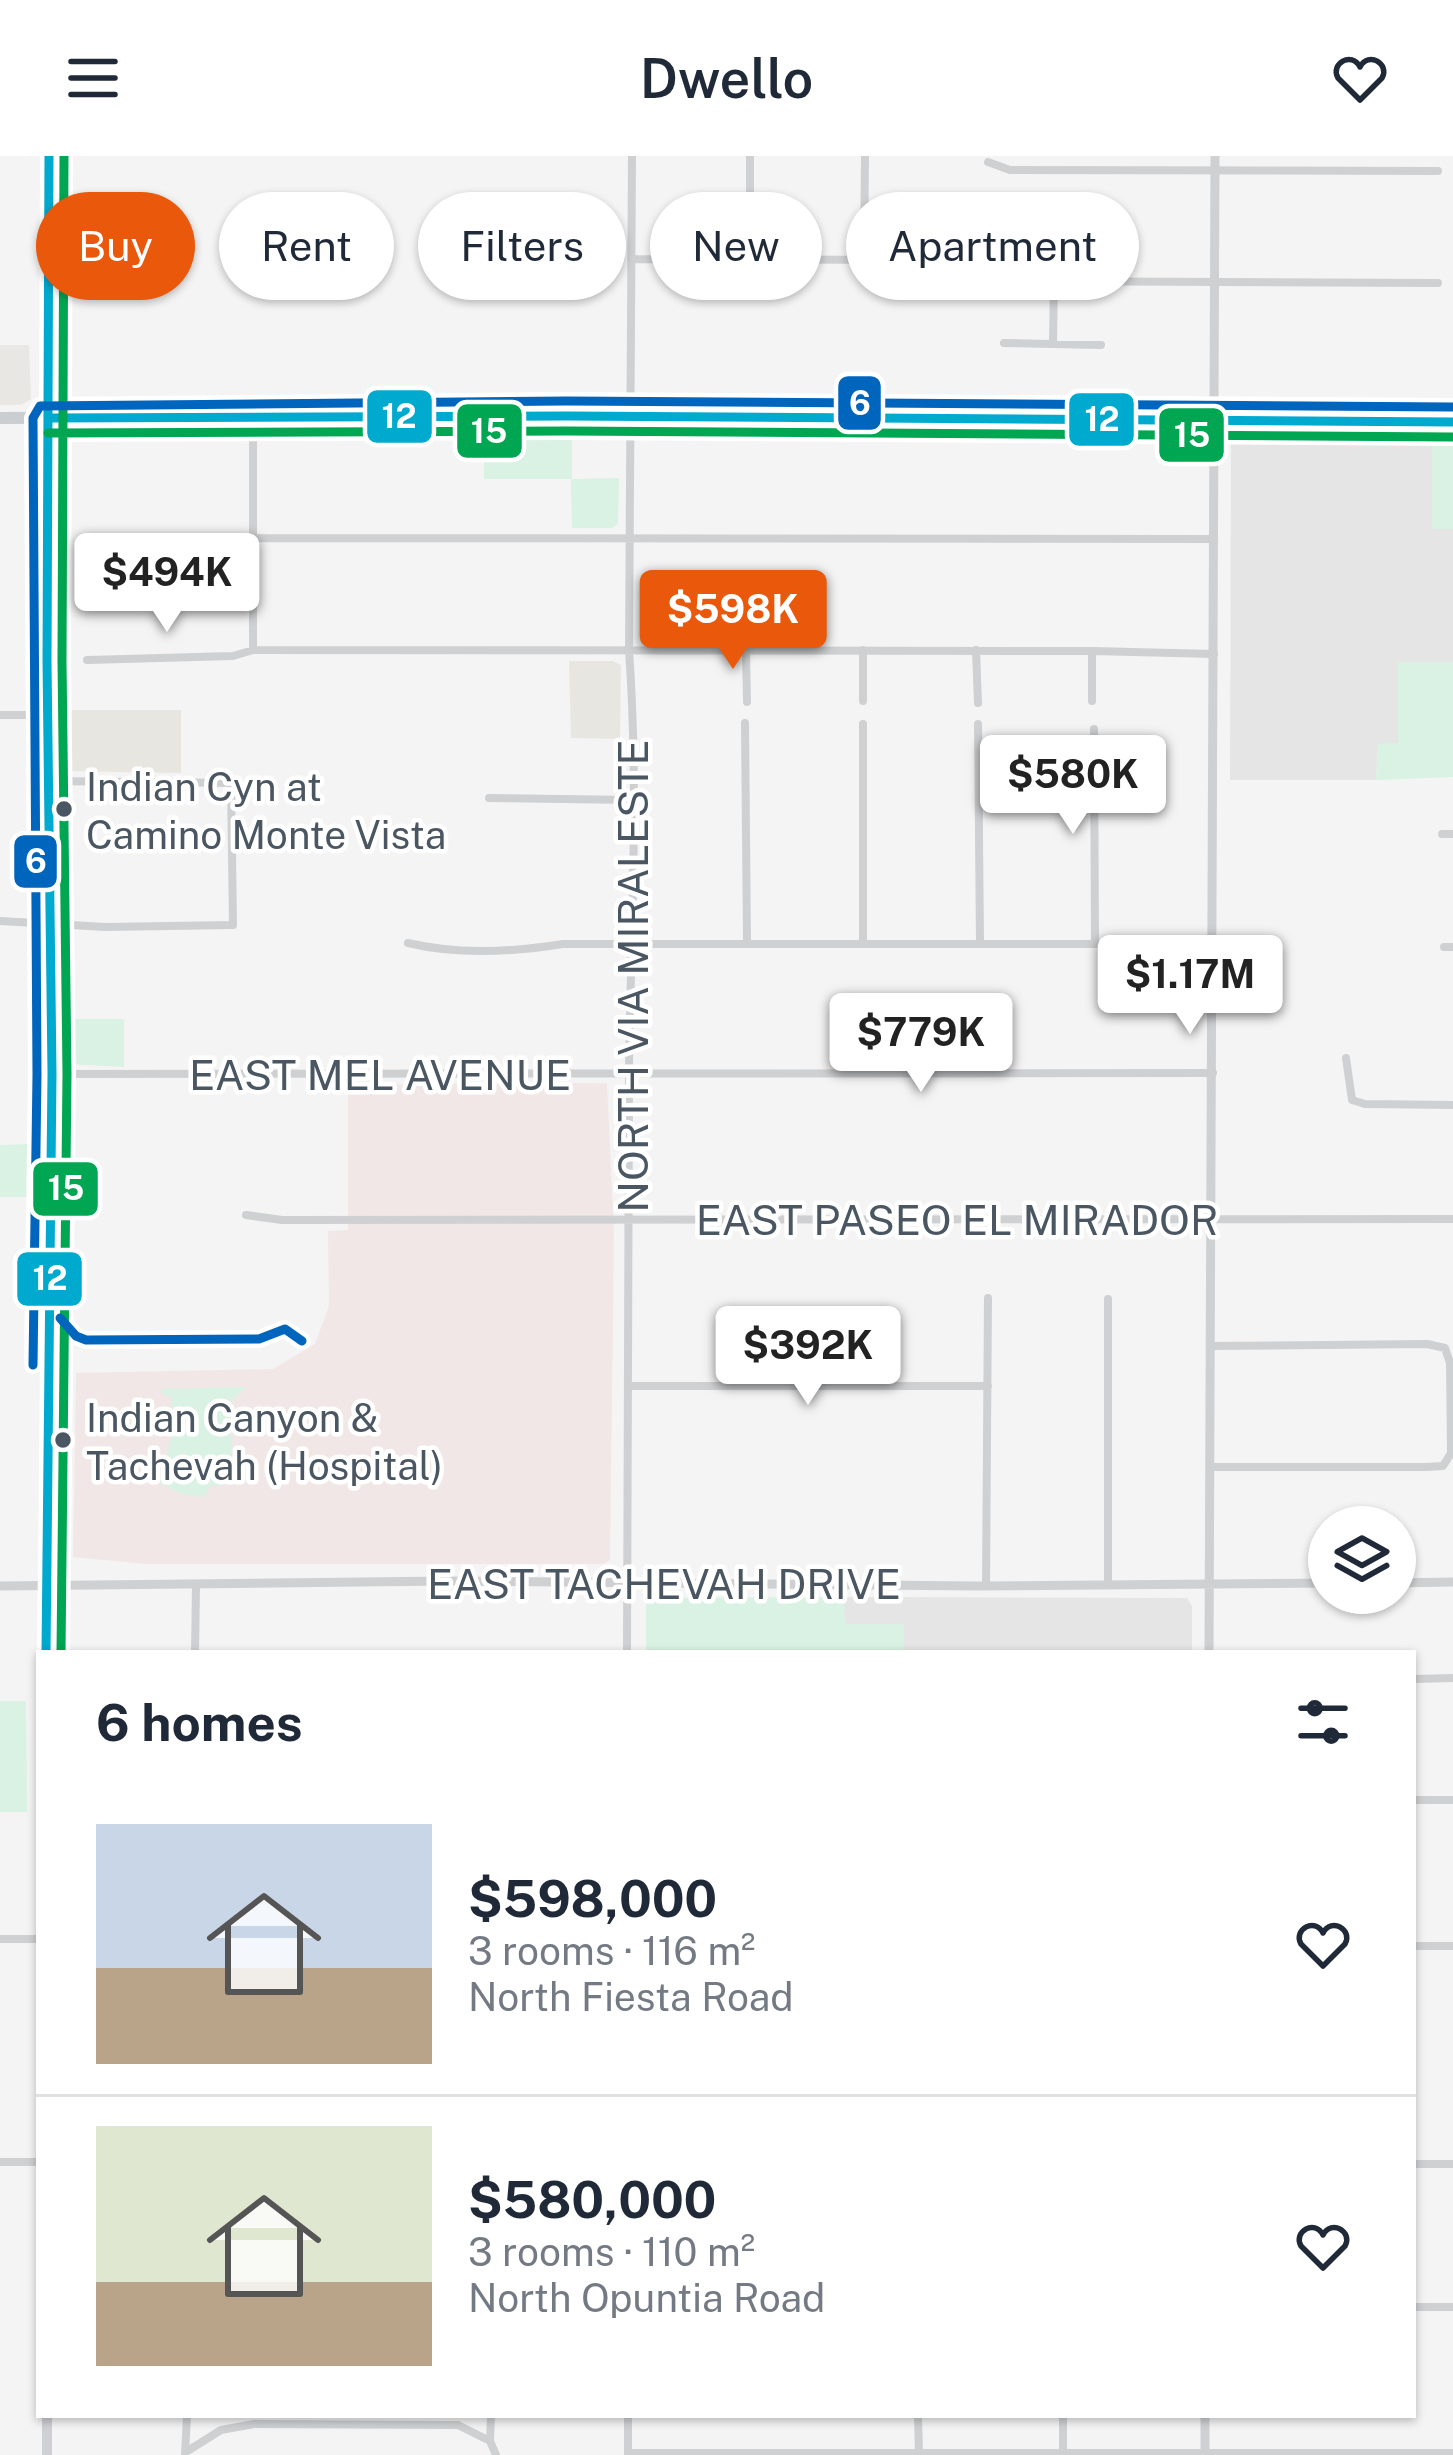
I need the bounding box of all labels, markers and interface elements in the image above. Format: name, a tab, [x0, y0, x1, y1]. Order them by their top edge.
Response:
icon: menu	[60, 45, 126, 111]
icon: heart	[1327, 45, 1393, 111]
text: Dwello	[640, 47, 813, 110]
chip: Buy	[36, 192, 195, 300]
chip: Rent	[219, 192, 394, 300]
chip: Filters	[418, 192, 626, 300]
chip: New	[650, 192, 822, 300]
chip: Apartment	[846, 192, 1139, 300]
line badge: 6	[836, 374, 883, 432]
text: 6	[849, 384, 871, 422]
line badge: 12	[365, 388, 434, 445]
line badge: 12	[1067, 391, 1136, 448]
text: 12	[381, 397, 417, 435]
text: 12	[1084, 400, 1120, 438]
line badge: 15	[455, 402, 524, 460]
line badge: 15	[1157, 406, 1226, 464]
text: 15	[471, 412, 507, 450]
text: 15	[1174, 416, 1210, 454]
pin: $494K	[83, 533, 251, 635]
text: $494K	[101, 549, 233, 595]
pin: $598K	[649, 570, 817, 672]
text: $598K	[667, 586, 799, 632]
pin: $580K	[989, 735, 1157, 837]
street label: NORTH VIA MIRALESTE	[608, 739, 657, 1213]
text: $580K	[1007, 751, 1139, 797]
place label: Indian Cyn at Camino Monte Vista	[86, 764, 446, 858]
marker: Indian Cyn at Camino Monte Vista	[53, 798, 75, 820]
line badge: 6	[12, 833, 59, 890]
text: 6	[25, 842, 47, 880]
pin: $1.17M	[1092, 935, 1288, 1037]
text: $1.17M	[1125, 951, 1255, 997]
pin: $779K	[837, 993, 1005, 1095]
text: $779K	[857, 1009, 985, 1055]
street label: EAST MEL AVENUE	[189, 1050, 571, 1099]
line badge: 15	[31, 1160, 100, 1218]
text: 15	[48, 1169, 84, 1207]
street label: EAST PASEO EL MIRADOR	[696, 1195, 1218, 1244]
line badge: 12	[15, 1250, 84, 1308]
text: 12	[32, 1259, 68, 1297]
pin: $392K	[724, 1306, 892, 1408]
text: $392K	[743, 1322, 873, 1368]
place label: Indian Canyon & Tachevah (Hospital)	[86, 1395, 443, 1489]
marker: Indian Canyon & Tachevah (Hospital)	[52, 1429, 74, 1451]
map controls	[1308, 1506, 1416, 1614]
button: layers	[1308, 1506, 1416, 1614]
street label: EAST TACHEVAH DRIVE	[427, 1559, 901, 1608]
icon: filters	[1290, 1689, 1356, 1755]
text: 6 homes	[96, 1693, 303, 1752]
text: $598,000	[468, 1869, 717, 1928]
icon: home	[192, 1872, 336, 2016]
icon: heart	[1290, 1911, 1356, 1977]
text: 3 rooms · 116 m²	[468, 1928, 755, 1974]
text: North Fiesta Road	[468, 1974, 794, 2020]
text: $580,000	[468, 2170, 716, 2229]
icon: home	[192, 2174, 336, 2318]
icon: heart	[1290, 2213, 1356, 2279]
text: 3 rooms · 110 m²	[468, 2229, 755, 2275]
text: North Opuntia Road	[468, 2275, 825, 2321]

